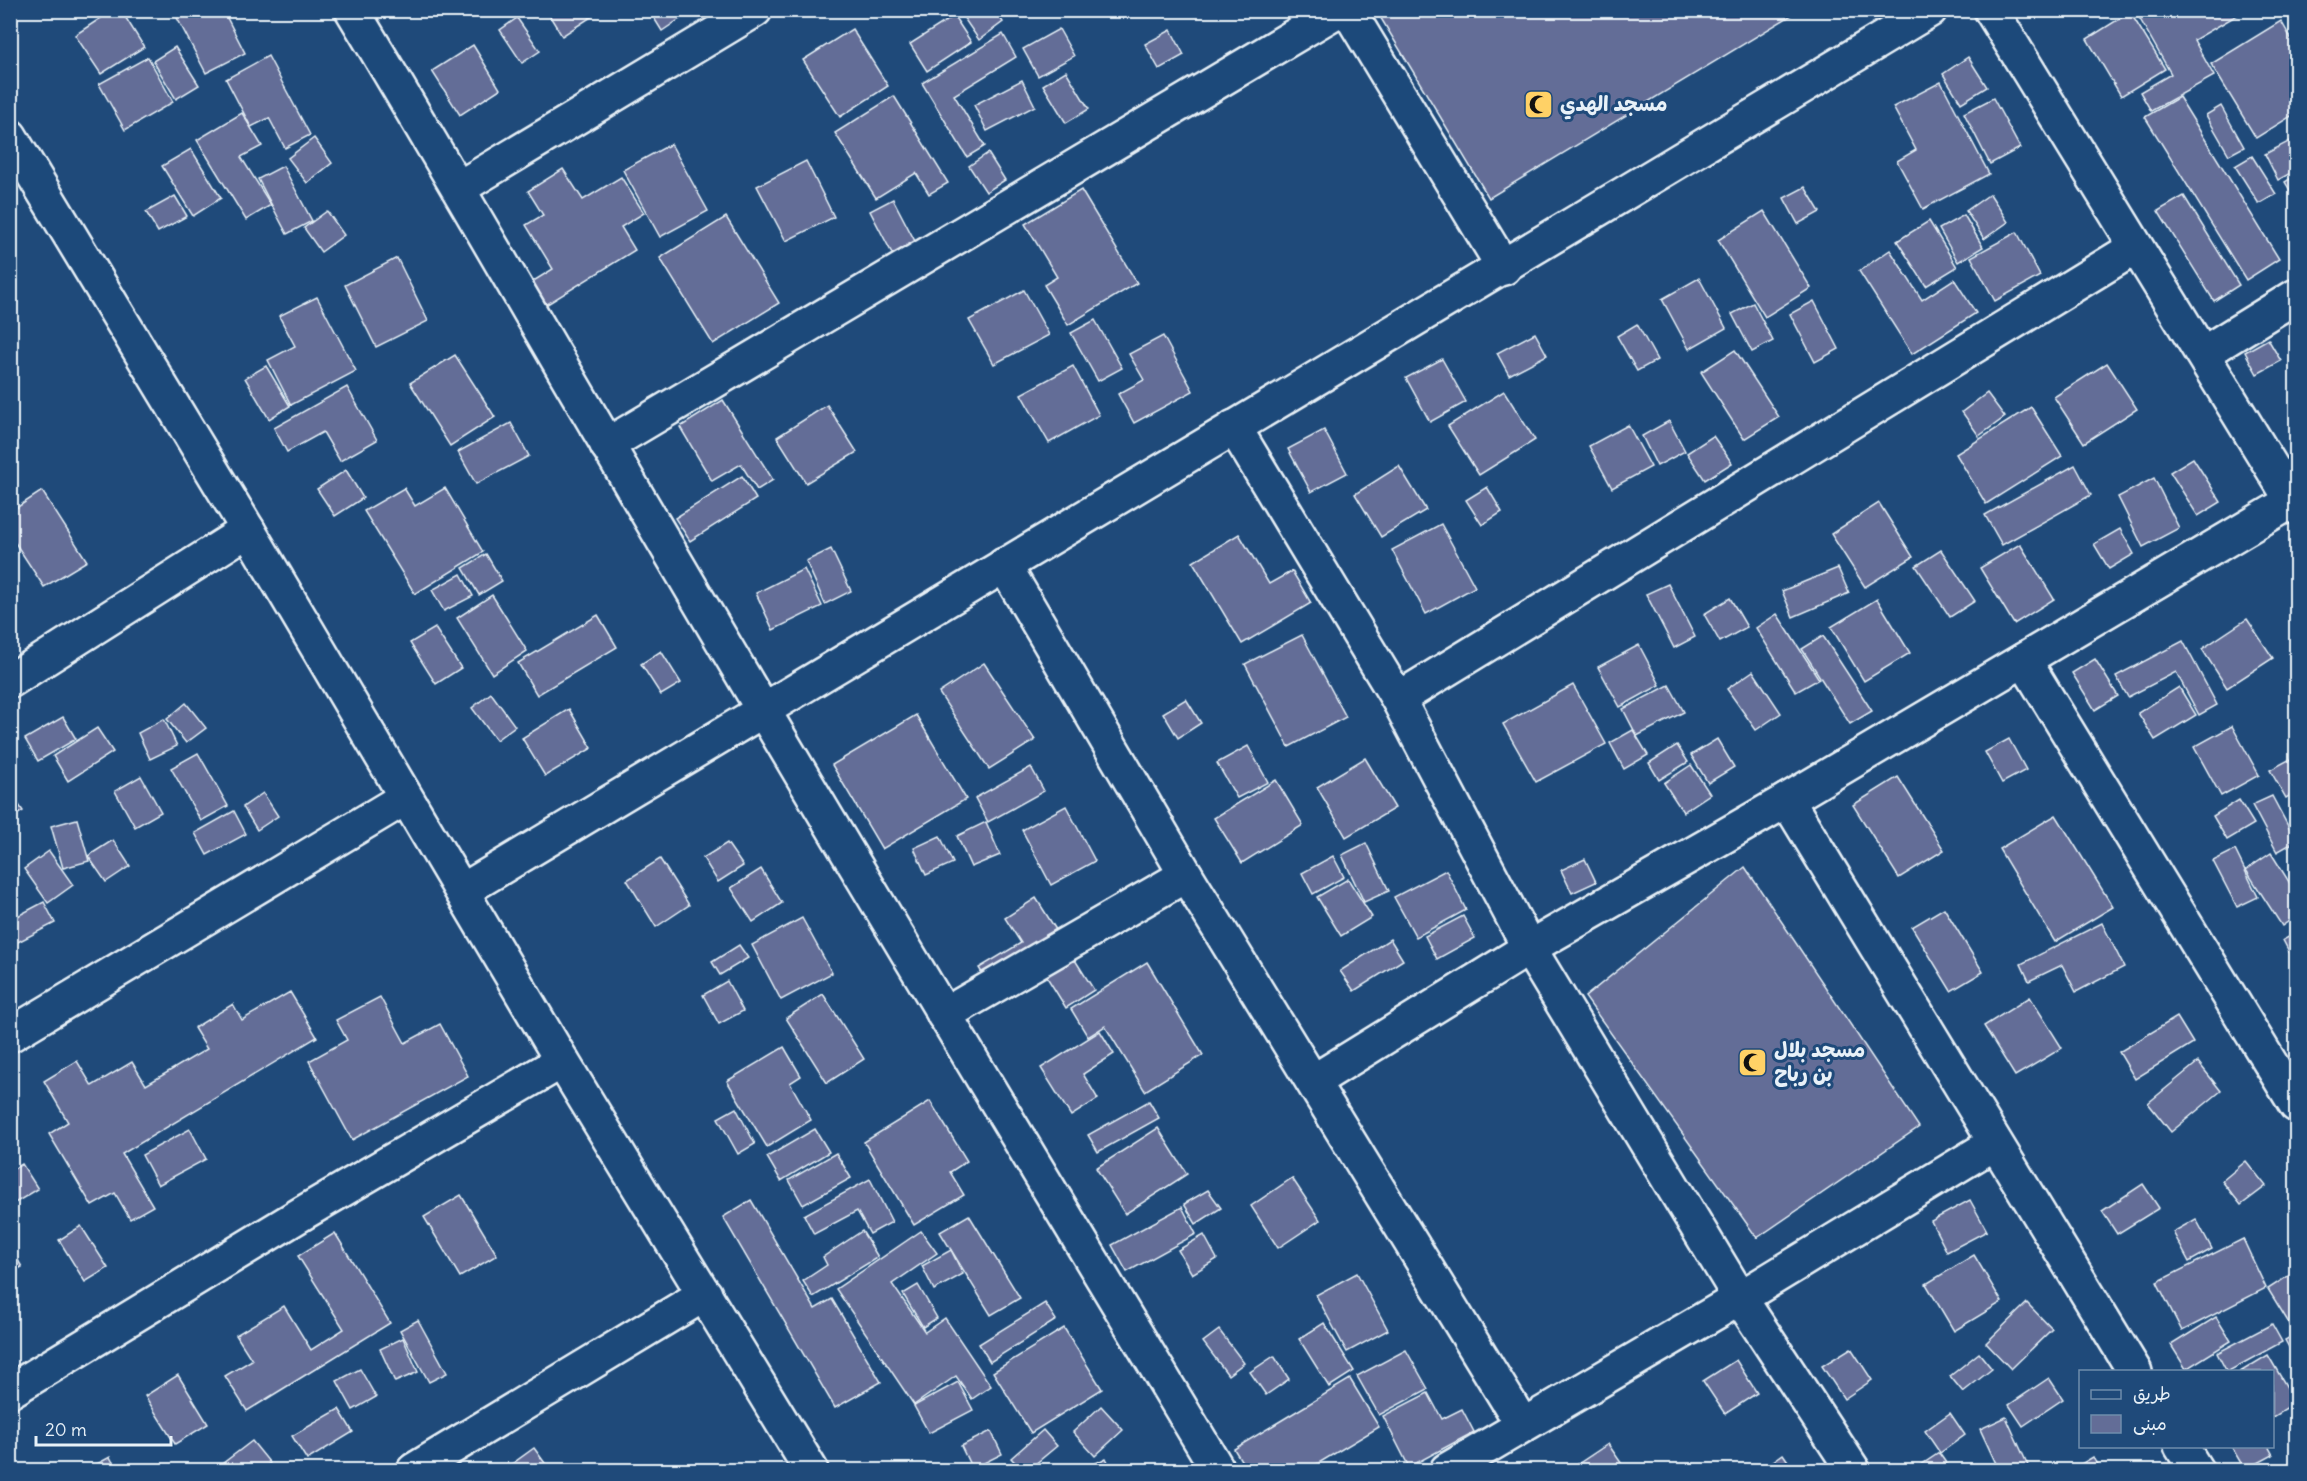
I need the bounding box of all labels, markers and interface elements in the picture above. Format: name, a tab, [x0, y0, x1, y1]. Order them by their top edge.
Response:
mosque icon: مسجد الهدي	[1523, 88, 1555, 120]
place label: مسجد الهدي	[1560, 90, 1667, 120]
place label: مسجد بلال بن رباح	[1774, 1036, 1865, 1087]
mosque icon: مسجد بلال بن رباح	[1737, 1046, 1769, 1078]
legend	[2079, 1370, 2274, 1448]
text: طريق	[2133, 1382, 2171, 1405]
scale bar	[36, 1409, 171, 1447]
text: مبنى	[2133, 1412, 2167, 1435]
text: 20 m	[45, 1418, 87, 1441]

